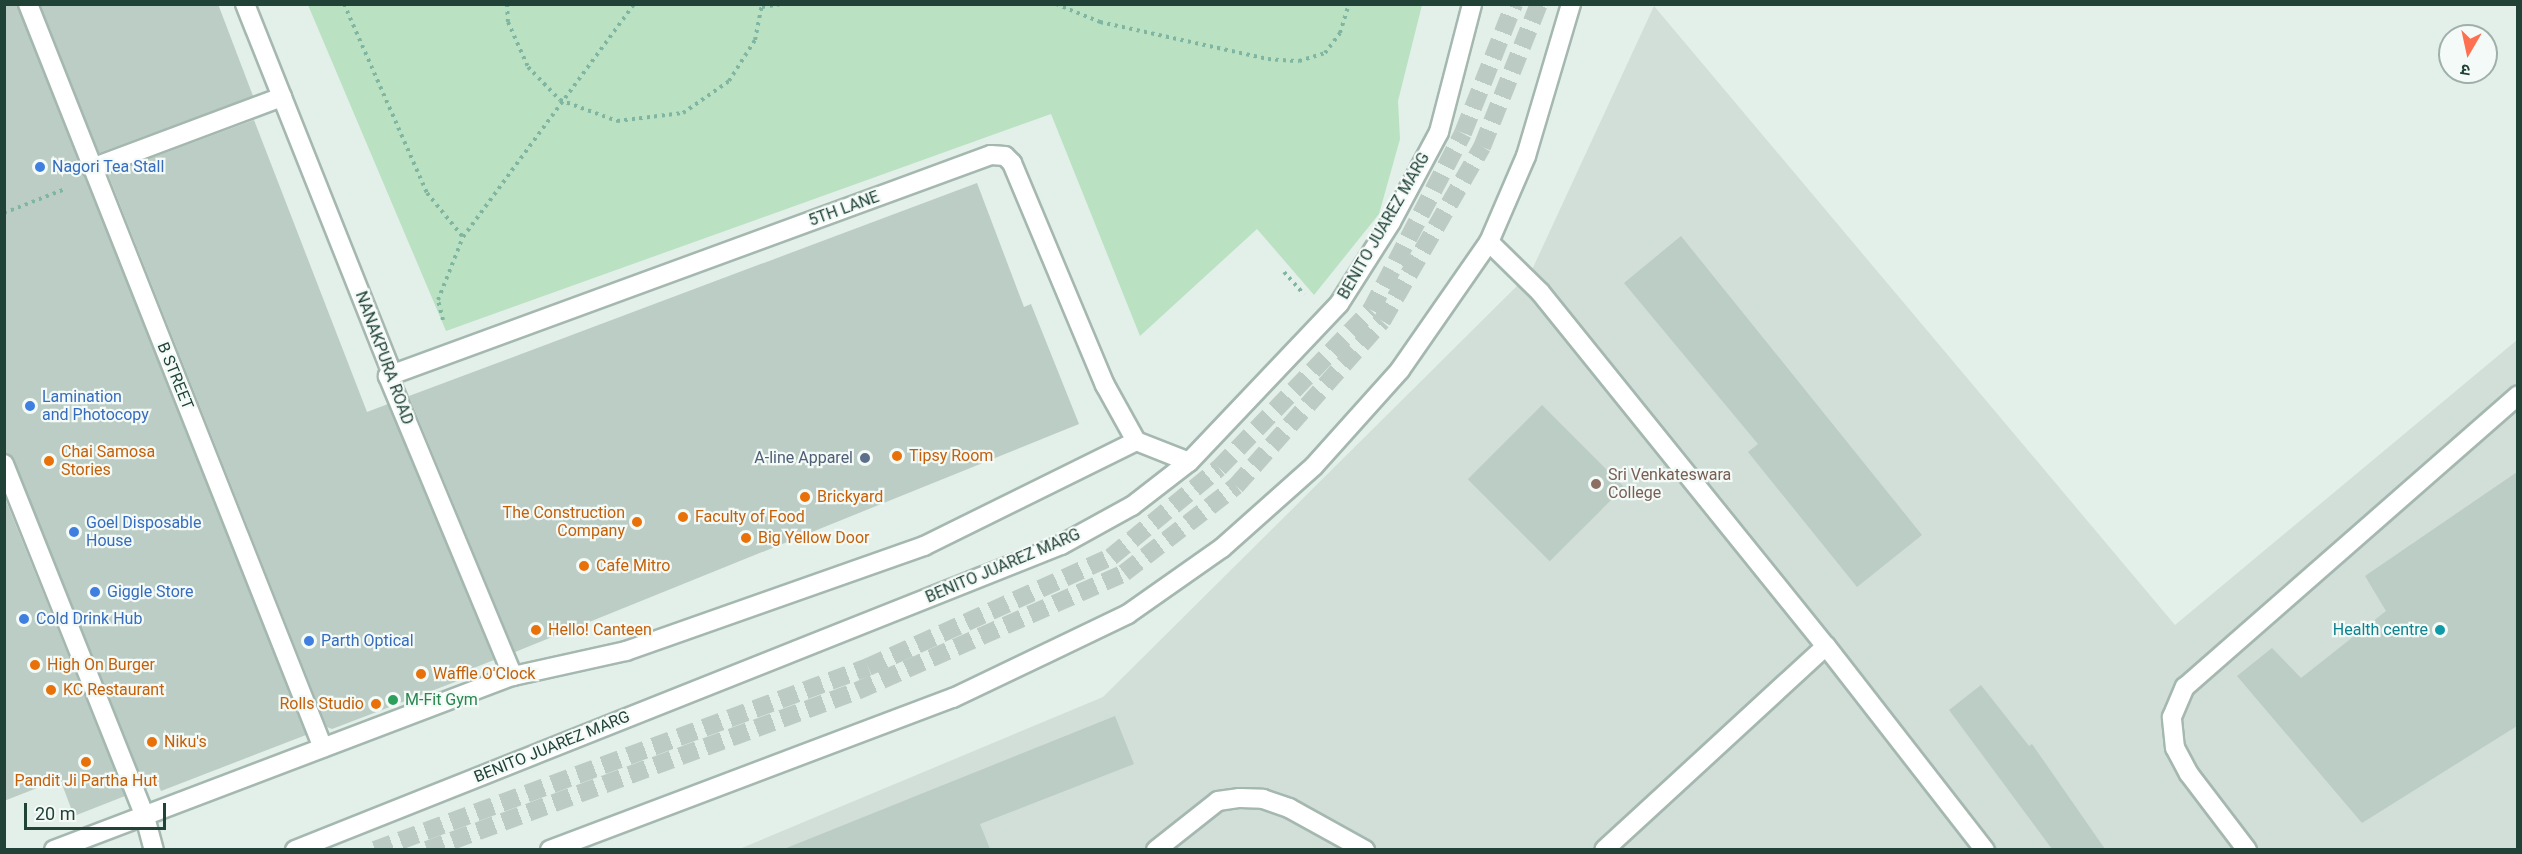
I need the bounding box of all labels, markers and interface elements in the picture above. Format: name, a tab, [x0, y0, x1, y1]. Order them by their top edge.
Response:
north arrow	[2438, 24, 2498, 84]
text: उ	[2459, 60, 2472, 80]
street label: BENITO JUAREZ MARG	[1334, 149, 1434, 303]
place label: Nagori Tea Stall	[52, 157, 165, 177]
marker: Nagori Tea Stall	[33, 160, 47, 174]
street label: 5TH LANE	[806, 187, 882, 231]
street label: NANAKPURA ROAD	[351, 289, 417, 427]
street label: B STREET	[153, 340, 197, 412]
place label: Lamination and Photocopy	[42, 387, 149, 425]
marker: Lamination and Photocopy	[23, 399, 37, 413]
place label: Chai Samosa Stories	[61, 442, 155, 480]
place label: Tipsy Room	[909, 446, 993, 466]
place label: A-line Apparel	[754, 448, 853, 468]
marker: Tipsy Room	[890, 449, 904, 463]
marker: A-line Apparel	[858, 451, 872, 465]
marker: Chai Samosa Stories	[42, 454, 56, 468]
place label: Sri Venkateswara College	[1608, 465, 1731, 503]
marker: Sri Venkateswara College	[1589, 477, 1603, 491]
place label: Brickyard	[817, 487, 883, 507]
marker: Brickyard	[798, 490, 812, 504]
place label: The Construction Company	[503, 503, 625, 541]
place label: Faculty of Food	[695, 507, 805, 527]
marker: Faculty of Food	[676, 510, 690, 524]
place label: Goel Disposable House	[86, 513, 201, 551]
marker: The Construction Company	[630, 515, 644, 529]
marker: Goel Disposable House	[67, 525, 81, 539]
street label: BENITO JUAREZ MARG	[923, 525, 1083, 607]
place label: Big Yellow Door	[758, 528, 869, 548]
marker: Big Yellow Door	[739, 531, 753, 545]
place label: Cafe Mitro	[596, 556, 670, 576]
marker: Cafe Mitro	[577, 559, 591, 573]
place label: Giggle Store	[107, 582, 194, 602]
marker: Giggle Store	[88, 585, 102, 599]
place label: Cold Drink Hub	[36, 609, 142, 629]
marker: Cold Drink Hub	[17, 612, 31, 626]
place label: Hello! Canteen	[548, 620, 652, 640]
place label: Health centre	[2333, 620, 2428, 640]
marker: Hello! Canteen	[529, 623, 543, 637]
marker: Health centre	[2433, 623, 2447, 637]
place label: Parth Optical	[321, 631, 414, 651]
marker: Parth Optical	[302, 634, 316, 648]
place label: High On Burger	[47, 655, 155, 675]
marker: High On Burger	[28, 658, 42, 672]
place label: Waffle O'Clock	[433, 664, 535, 684]
marker: Waffle O'Clock	[414, 667, 428, 681]
place label: KC Restaurant	[63, 680, 164, 700]
marker: KC Restaurant	[44, 683, 58, 697]
place label: M-Fit Gym	[405, 690, 478, 710]
marker: M-Fit Gym	[386, 693, 400, 707]
place label: Rolls Studio	[279, 694, 364, 714]
marker: Rolls Studio	[369, 697, 383, 711]
street label: BENITO JUAREZ MARG	[471, 707, 633, 787]
place label: Niku's	[164, 732, 207, 752]
marker: Niku's	[145, 735, 159, 749]
marker: Pandit Ji Partha Hut	[79, 755, 93, 769]
place label: Pandit Ji Partha Hut	[14, 771, 158, 791]
scale bar	[27, 791, 170, 829]
text: 20 m	[35, 803, 75, 824]

